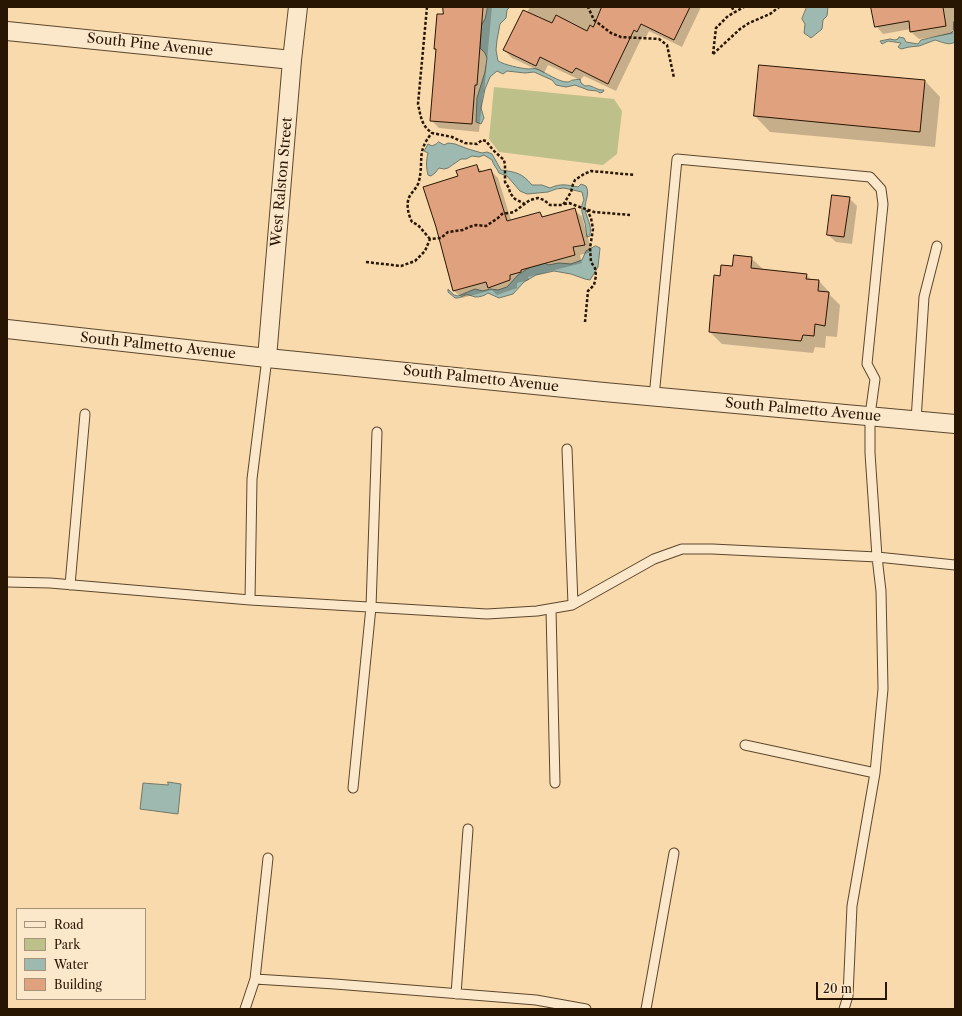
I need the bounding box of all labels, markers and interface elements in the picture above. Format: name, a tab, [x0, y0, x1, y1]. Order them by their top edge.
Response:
street label: South Pine Avenue	[86, 30, 214, 60]
street label: West Ralston Street	[268, 116, 296, 248]
street label: South Palmetto Avenue	[79, 329, 237, 363]
street label: South Palmetto Avenue	[402, 362, 560, 396]
street label: South Palmetto Avenue	[724, 395, 882, 425]
legend	[16, 908, 146, 1000]
text: Road	[54, 917, 84, 932]
text: Park	[54, 937, 80, 952]
text: Water	[54, 957, 88, 972]
scale bar	[818, 974, 889, 1000]
text: Building	[54, 977, 102, 992]
text: 20 m	[823, 981, 852, 996]

